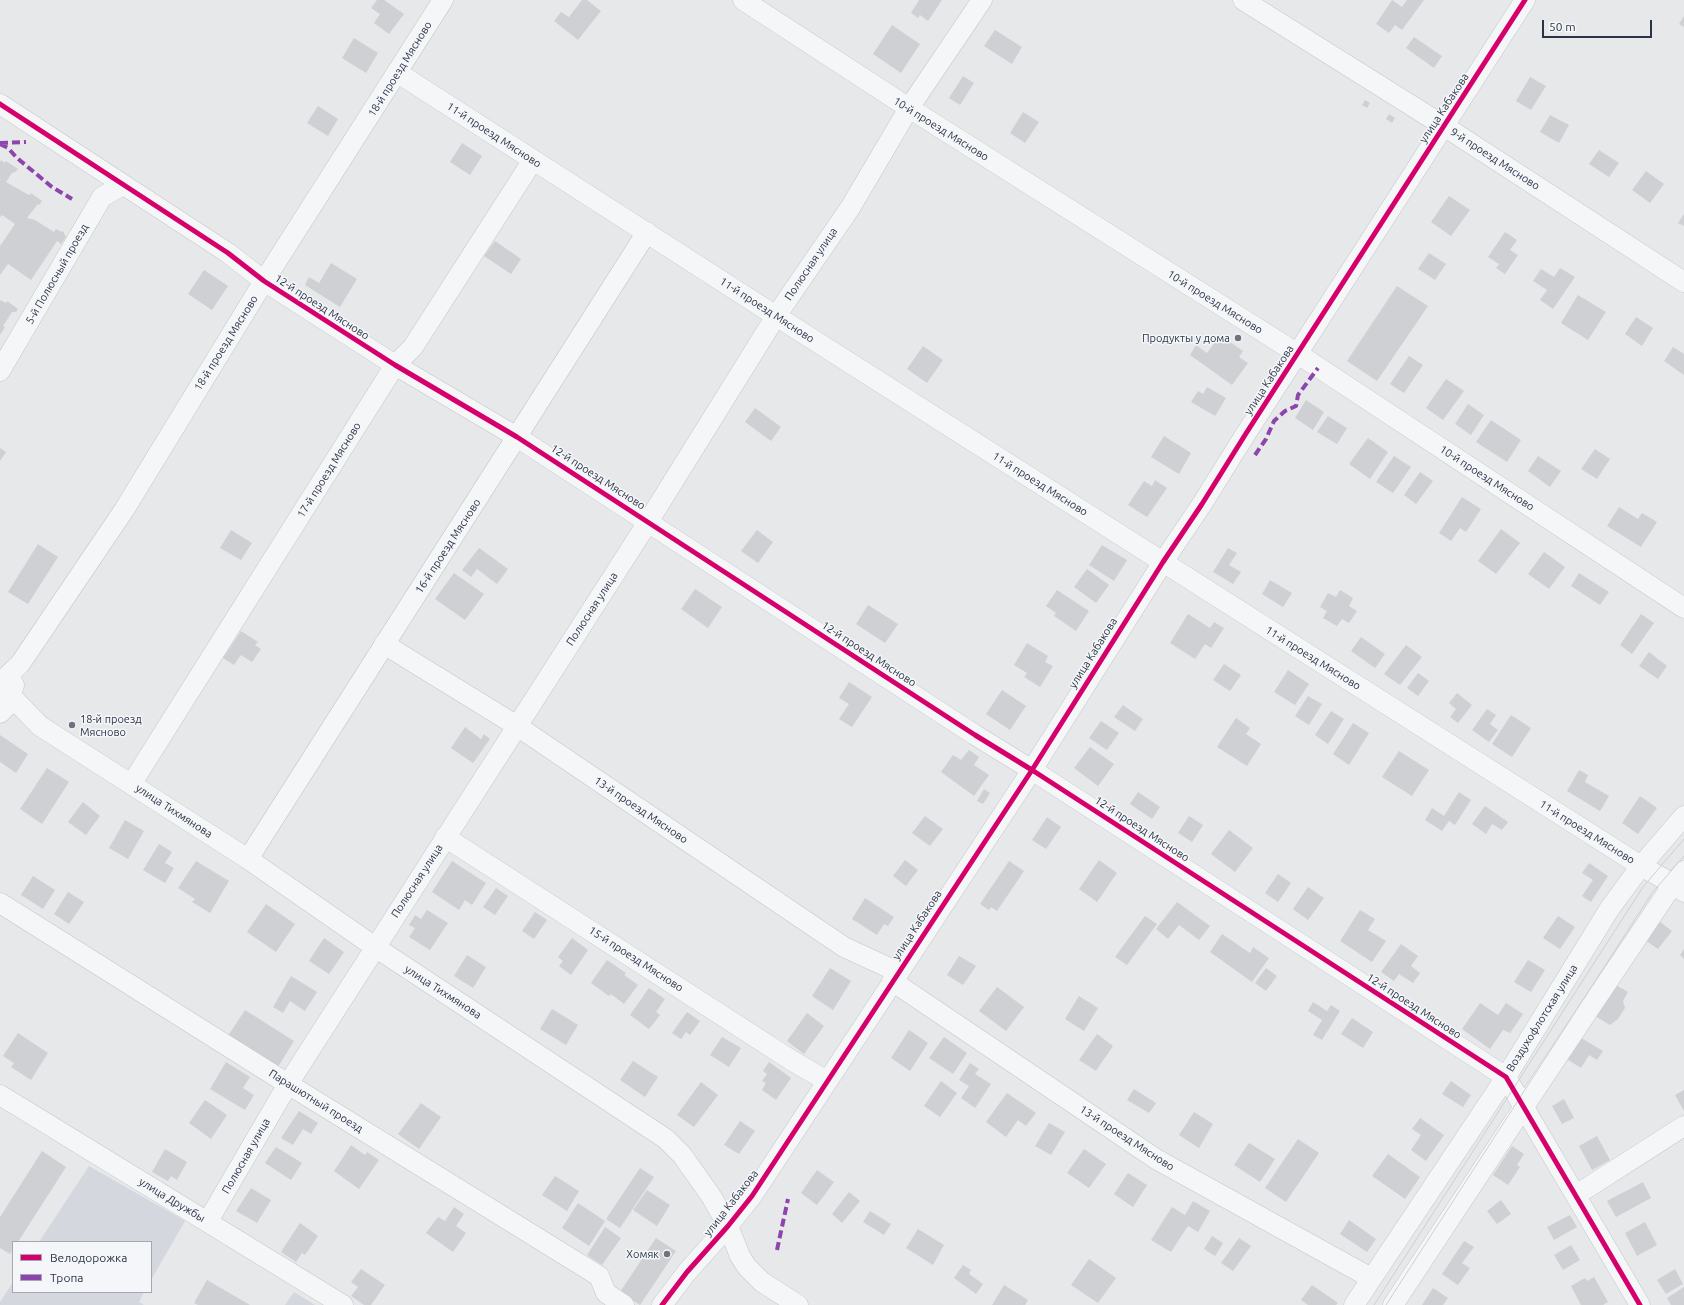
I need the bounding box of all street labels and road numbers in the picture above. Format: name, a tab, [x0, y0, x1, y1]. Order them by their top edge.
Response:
street label: 18-й проезд Мясново	[365, 19, 435, 119]
street label: улица Кабакова	[1416, 71, 1472, 145]
street label: 10-й проезд Мясново	[891, 94, 991, 164]
street label: 11-й проезд Мясново	[444, 99, 544, 171]
street label: 9-й проезд Мясново	[1448, 125, 1542, 193]
street label: 5-й Полюсный проезд	[23, 222, 91, 326]
street label: Полюсная улица	[782, 225, 840, 303]
street label: 10-й проезд Мясново	[1165, 267, 1265, 337]
street label: 12-й проезд Мясново	[272, 271, 372, 343]
street label: 11-й проезд Мясново	[717, 274, 817, 346]
street label: 18-й проезд Мясново	[191, 293, 261, 393]
street label: улица Кабакова	[1241, 343, 1297, 417]
street label: 17-й проезд Мясново	[294, 420, 364, 520]
street label: 12-й проезд Мясново	[548, 441, 648, 513]
street label: 10-й проезд Мясново	[1437, 442, 1537, 514]
street label: 11-й проезд Мясново	[990, 449, 1090, 519]
street label: 16-й проезд Мясново	[412, 496, 484, 596]
street label: Полюсная улица	[563, 570, 621, 648]
street label: улица Кабакова	[1066, 615, 1120, 691]
street label: 12-й проезд Мясново	[819, 618, 919, 690]
street label: 11-й проезд Мясново	[1263, 623, 1363, 693]
street label: 13-й проезд Мясново	[592, 774, 690, 846]
street label: улица Тихмянова	[133, 781, 215, 841]
street label: 12-й проезд Мясново	[1092, 793, 1192, 865]
street label: 11-й проезд Мясново	[1537, 797, 1637, 867]
street label: Полюсная улица	[388, 842, 446, 920]
street label: улица Кабакова	[889, 888, 945, 962]
street label: 15-й проезд Мясново	[586, 923, 686, 995]
street label: улица Тихмянова	[402, 962, 484, 1022]
street label: Воздухофлотская улица	[1504, 962, 1580, 1074]
street label: 12-й проезд Мясново	[1364, 970, 1464, 1042]
street label: Парашютный проезд	[267, 1067, 365, 1135]
street label: 13-й проезд Мясново	[1077, 1102, 1177, 1174]
street label: Полюсная улица	[219, 1116, 273, 1196]
street label: улица Кабакова	[701, 1167, 761, 1239]
street label: улица Дружбы	[137, 1175, 207, 1225]

